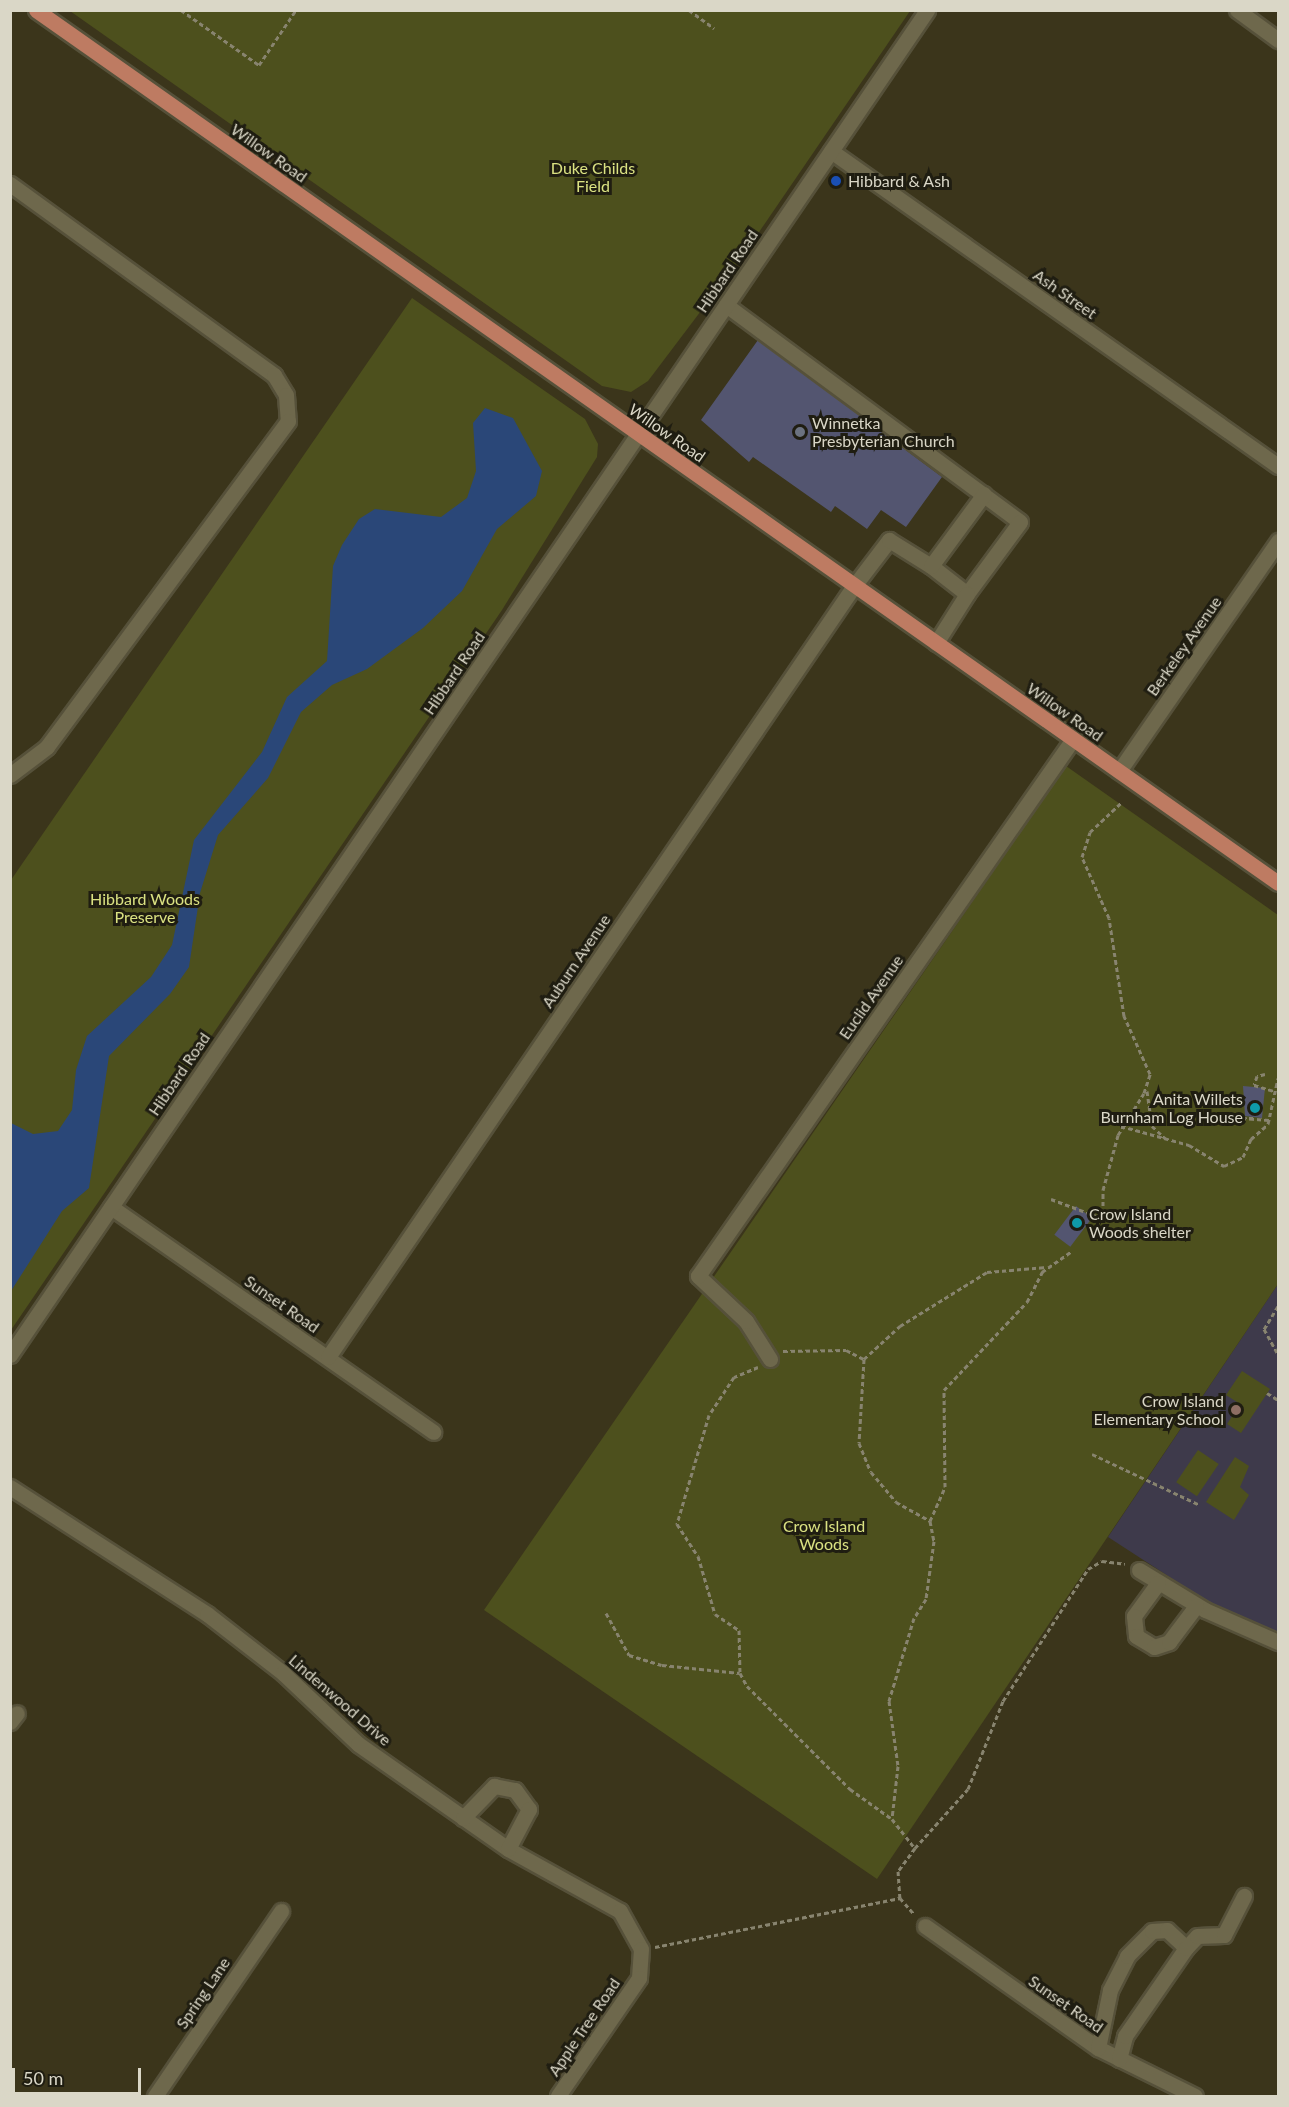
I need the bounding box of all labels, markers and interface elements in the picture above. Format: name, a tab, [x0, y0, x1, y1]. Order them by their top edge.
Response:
street label: Willow Road	[227, 120, 311, 186]
park label: Duke Childs Field	[551, 158, 635, 196]
place label: Hibbard & Ash	[848, 171, 951, 191]
marker: Hibbard & Ash	[829, 174, 843, 188]
street label: Hibbard Road	[692, 226, 762, 316]
street label: Ash Street	[1030, 265, 1100, 323]
street label: Willow Road	[625, 400, 709, 466]
place label: Winnetka Presbyterian Church	[812, 413, 955, 451]
marker: Winnetka Presbyterian Church	[793, 425, 807, 439]
street label: Berkeley Avenue	[1142, 592, 1226, 700]
street label: Hibbard Road	[419, 628, 489, 718]
street label: Willow Road	[1023, 679, 1107, 745]
park label: Hibbard Woods Preserve	[90, 889, 200, 927]
street label: Auburn Avenue	[537, 910, 615, 1012]
street label: Euclid Avenue	[835, 951, 907, 1043]
street label: Hibbard Road	[144, 1029, 214, 1119]
place label: Anita Willets Burnham Log House	[1101, 1089, 1243, 1127]
marker: Anita Willets Burnham Log House	[1248, 1101, 1262, 1115]
place label: Crow Island Woods shelter	[1089, 1204, 1191, 1242]
marker: Crow Island Woods shelter	[1070, 1216, 1084, 1230]
street label: Sunset Road	[241, 1271, 323, 1337]
place label: Crow Island Elementary School	[1093, 1391, 1224, 1429]
marker: Crow Island Elementary School	[1229, 1403, 1243, 1417]
park label: Crow Island Woods	[783, 1516, 865, 1554]
street label: Lindenwood Drive	[285, 1650, 395, 1750]
street label: Spring Lane	[172, 1954, 234, 2032]
street label: Sunset Road	[1025, 1971, 1107, 2037]
street label: Apple Tree Road	[544, 1974, 624, 2080]
scale bar	[15, 2056, 144, 2094]
text: 50 m	[23, 2067, 63, 2089]

